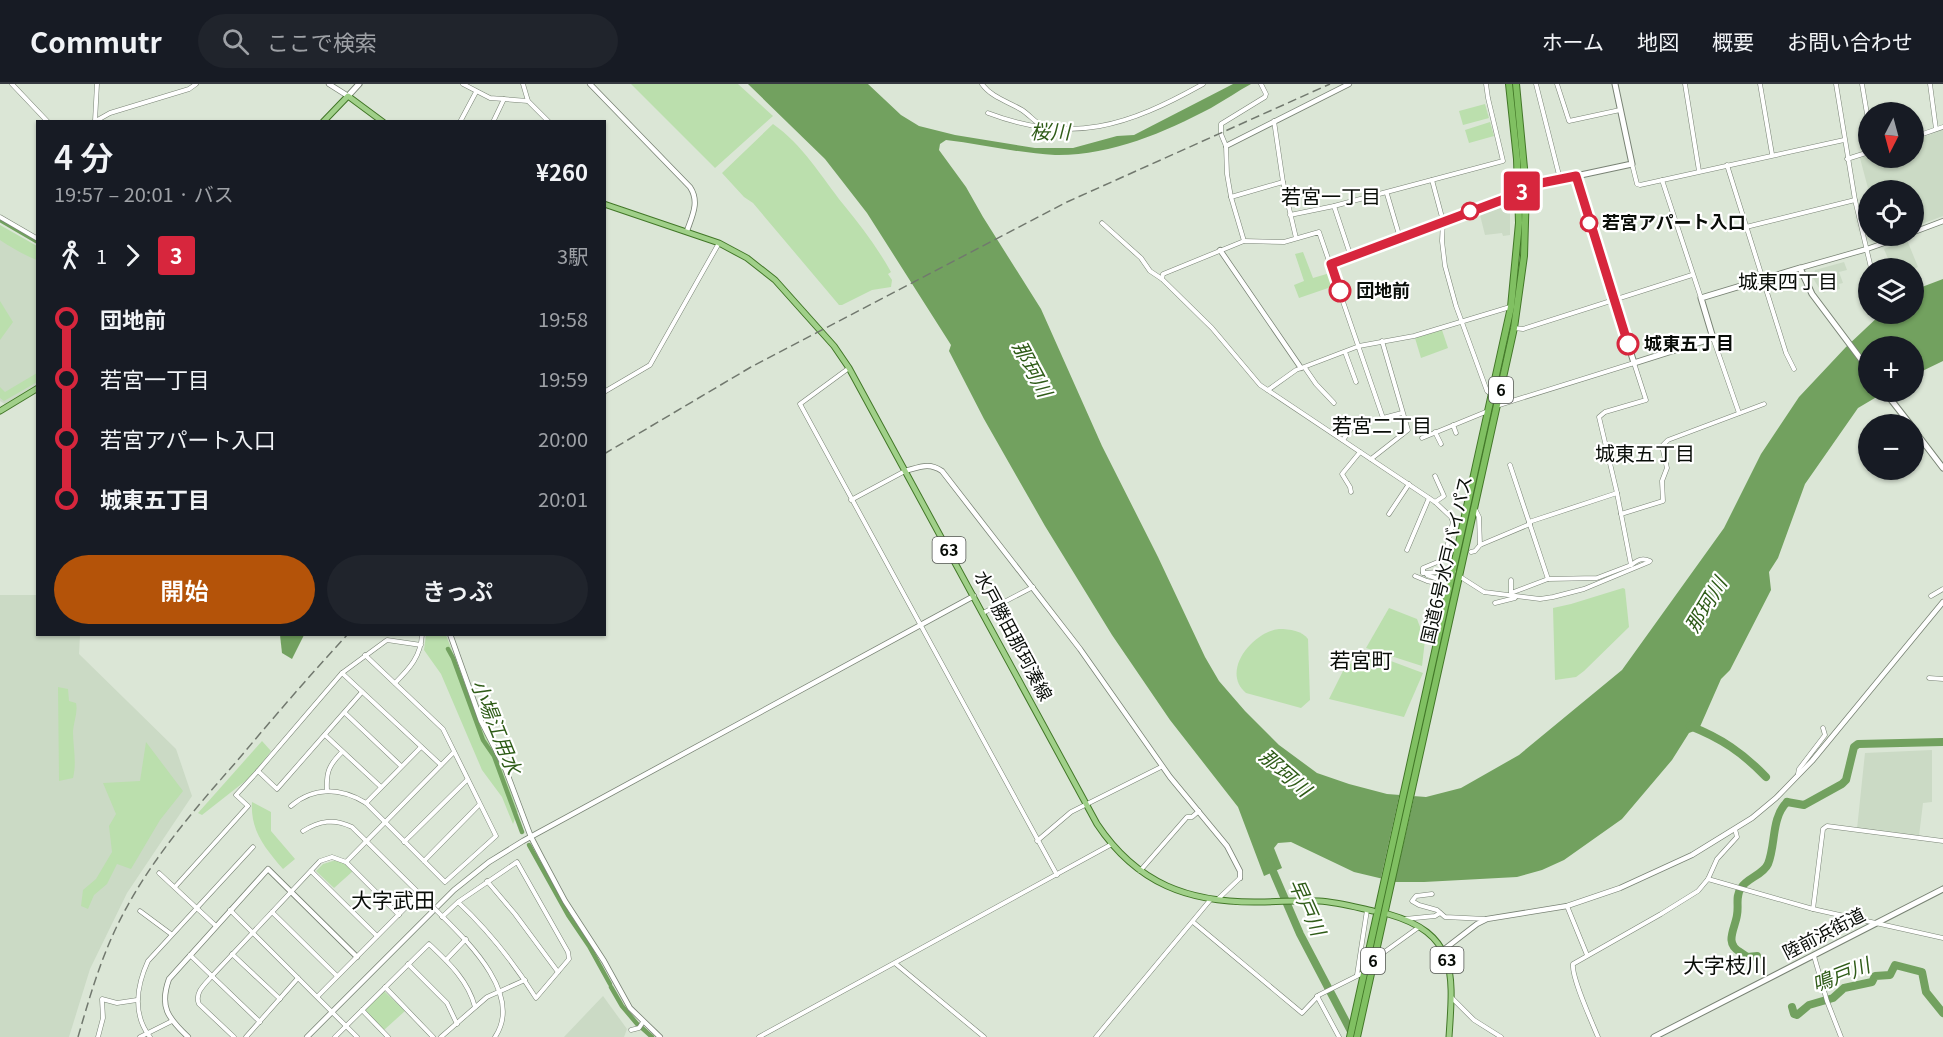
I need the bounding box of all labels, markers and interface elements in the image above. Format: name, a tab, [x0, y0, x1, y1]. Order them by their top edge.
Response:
search box	[198, 14, 618, 68]
text: Commutr	[30, 21, 162, 61]
icon: search	[219, 25, 252, 58]
text: ここで検索	[267, 25, 377, 57]
text: ホーム	[1542, 26, 1604, 56]
text: 地図	[1637, 26, 1679, 56]
text: 概要	[1712, 26, 1754, 56]
text: お問い合わせ	[1787, 26, 1913, 56]
north arrow	[1858, 102, 1924, 168]
map controls	[1858, 102, 1924, 480]
water label: 桜川	[1030, 116, 1072, 145]
text: 4 分	[54, 132, 114, 180]
text: ¥260	[536, 155, 588, 187]
line badge: 3	[1502, 172, 1541, 210]
text: 3	[1516, 176, 1528, 206]
text: 19:57 – 20:01 · バス	[54, 179, 234, 208]
button: locate	[1858, 180, 1924, 246]
district label: 若宮一丁目	[1281, 181, 1381, 210]
unlabelled marker	[1461, 202, 1479, 220]
place label: 若宮アパート入口	[1602, 208, 1746, 234]
marker: 若宮アパート入口	[1580, 214, 1598, 232]
icon: walk	[54, 239, 87, 272]
icon: forward	[116, 239, 149, 272]
text: 3	[170, 240, 183, 270]
text: 1	[96, 241, 107, 270]
text: 3駅	[557, 241, 588, 270]
button: layers	[1858, 258, 1924, 324]
district label: 城東四丁目	[1738, 266, 1838, 295]
place label: 団地前	[1356, 276, 1410, 302]
marker: 団地前	[1329, 280, 1351, 302]
text: 団地前	[100, 302, 166, 334]
text: 19:58	[538, 304, 588, 333]
place label: 城東五丁目	[1644, 329, 1734, 355]
marker: 城東五丁目	[1617, 333, 1639, 355]
water label: 那珂川	[1006, 335, 1061, 403]
button: +	[1858, 336, 1924, 402]
text: 若宮一丁目	[100, 362, 210, 394]
text: 19:59	[538, 364, 588, 393]
road number: 6	[1489, 377, 1513, 403]
district label: 若宮二丁目	[1332, 410, 1432, 439]
button: −	[1858, 414, 1924, 480]
text: 若宮アパート入口	[100, 422, 276, 454]
text: 20:00	[538, 424, 588, 453]
district label: 城東五丁目	[1595, 438, 1695, 467]
street label: 国道6号水戸バイパス	[1413, 473, 1477, 646]
text: 城東五丁目	[100, 482, 210, 514]
text: 20:01	[538, 484, 588, 513]
road number: 63	[932, 537, 966, 563]
button: 開始	[54, 555, 315, 624]
button: きっぷ	[327, 555, 588, 624]
street label: 水戸勝田那珂湊線	[969, 565, 1060, 705]
water label: 那珂川	[1677, 569, 1734, 637]
district label: 若宮町	[1330, 644, 1393, 674]
water label: 小場江用水	[465, 675, 530, 780]
water label: 那珂川	[1254, 741, 1320, 804]
water label: 早戸川	[1283, 873, 1335, 942]
district label: 大字武田	[351, 884, 435, 914]
street label: 陸前浜街道	[1777, 900, 1869, 964]
road number: 63	[1430, 947, 1464, 973]
road number: 6	[1361, 948, 1385, 974]
district label: 大字枝川	[1683, 949, 1767, 979]
water label: 鳴戸川	[1807, 949, 1876, 998]

